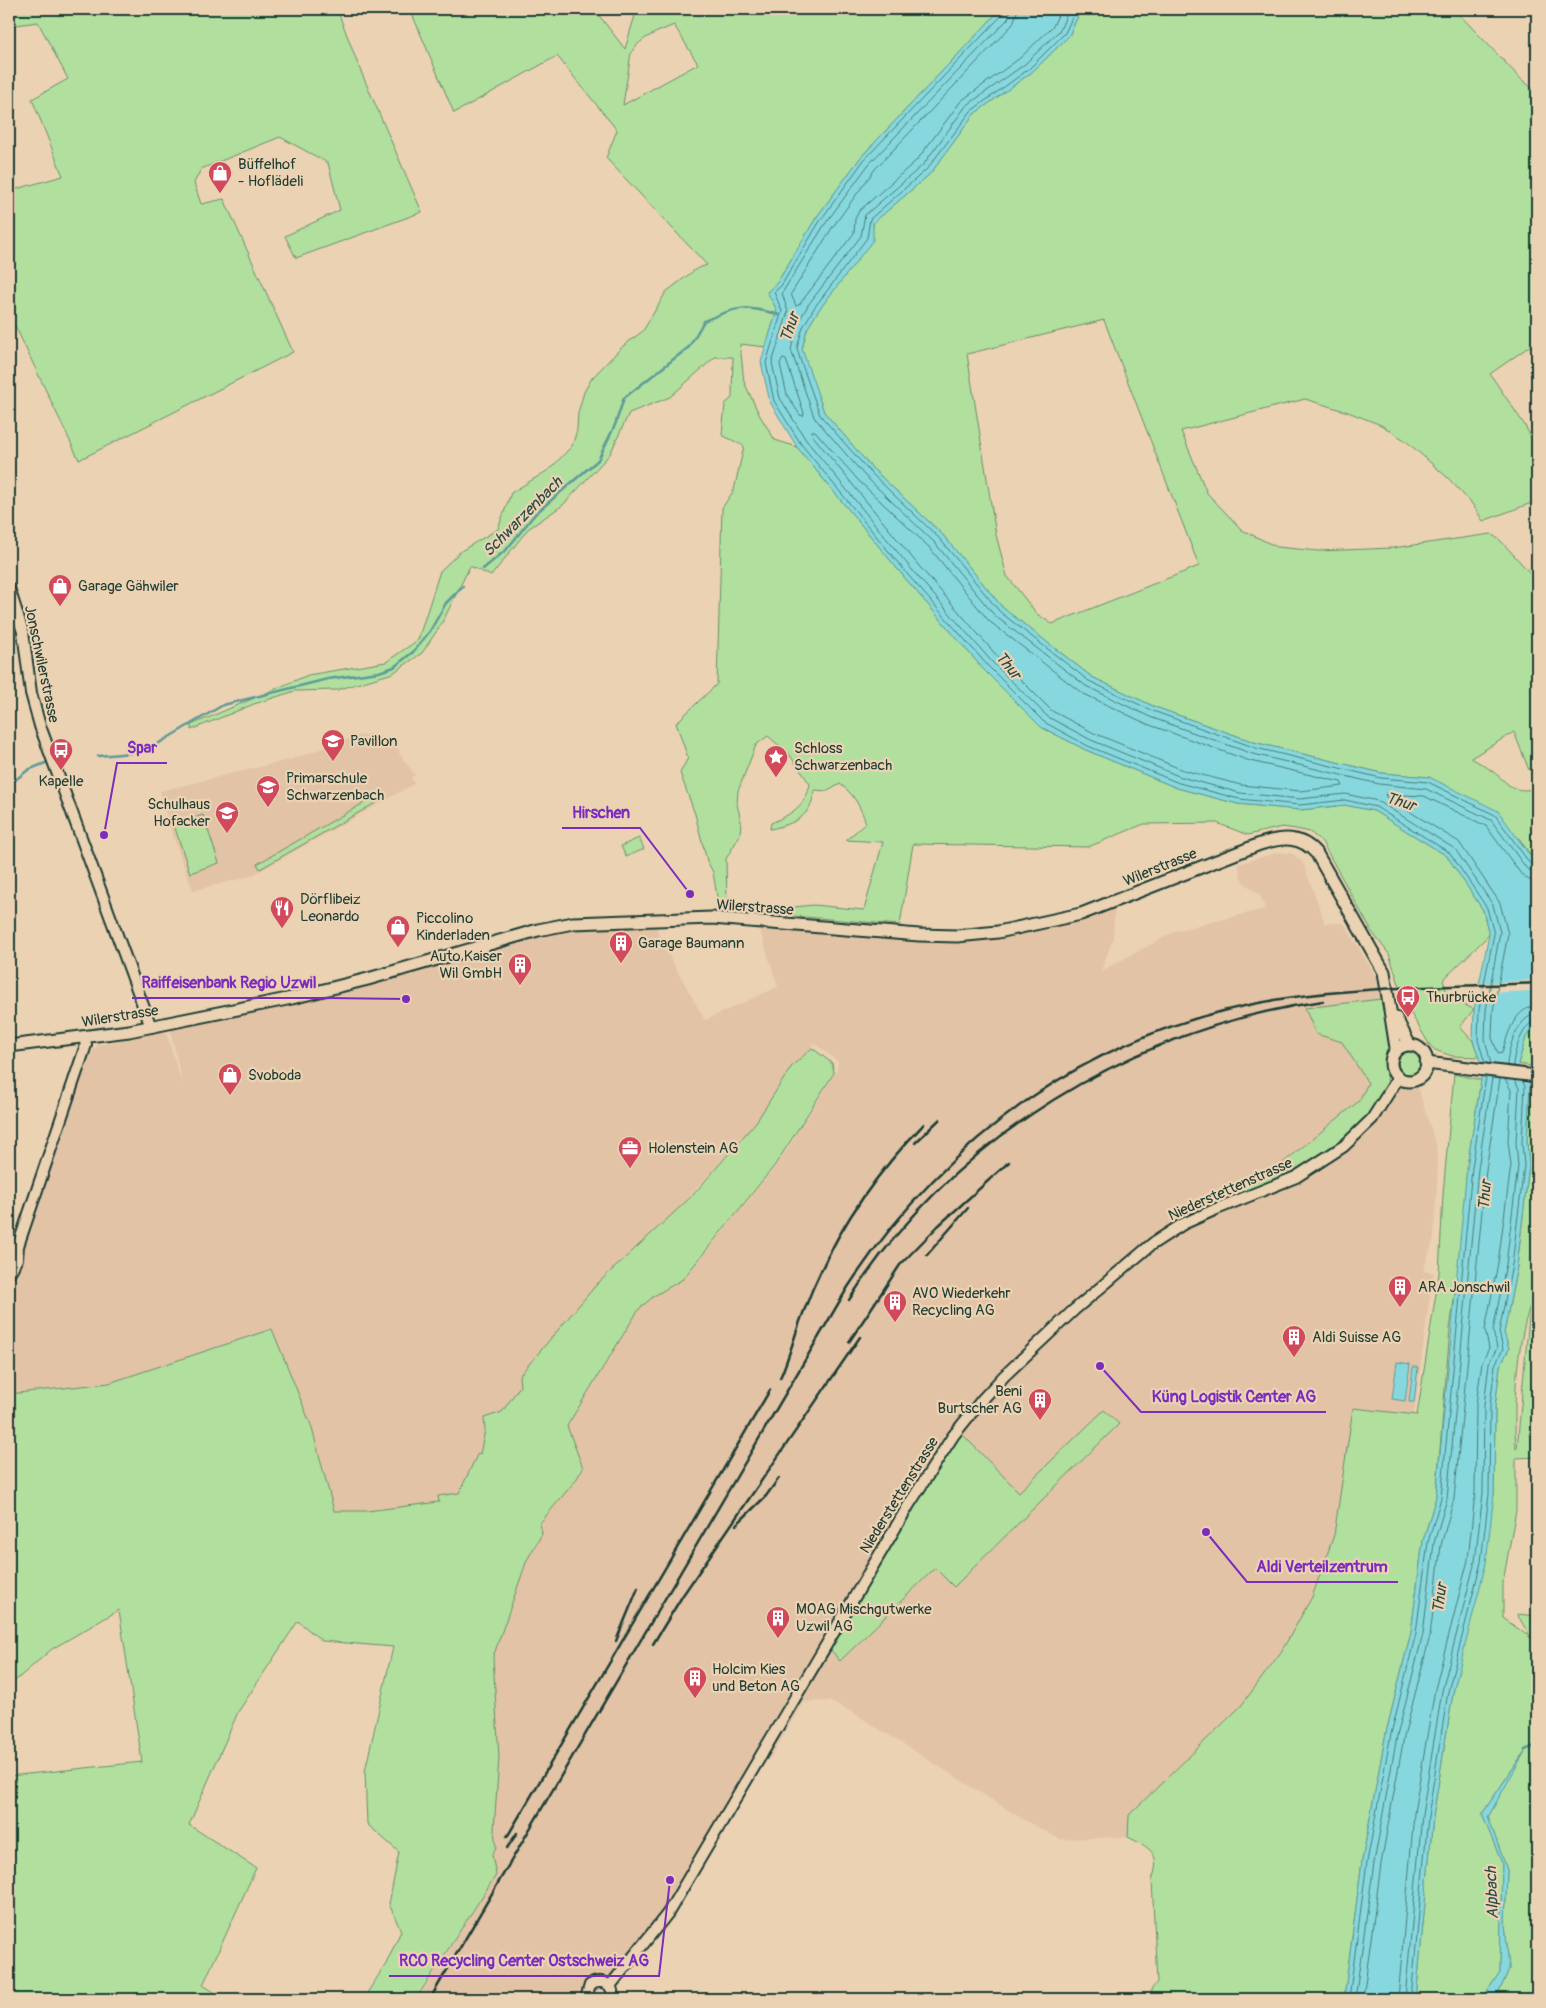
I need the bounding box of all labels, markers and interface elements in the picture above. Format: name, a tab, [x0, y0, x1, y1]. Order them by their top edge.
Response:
place label: Büffelhof - Hoflädeli	[238, 155, 303, 191]
shop icon: Büffelhof - Hoflädeli	[207, 160, 233, 194]
water label: Thur	[776, 308, 805, 345]
water label: Schwarzenbach	[479, 472, 568, 561]
shop icon: Garage Gähwiler	[47, 573, 73, 607]
place label: Garage Gähwiler	[78, 577, 179, 596]
street label: Jonschwilerstrasse	[20, 604, 63, 725]
water label: Thur	[991, 648, 1027, 685]
school or university icon: Pavillon	[320, 728, 346, 762]
callout: Spar	[117, 732, 167, 763]
place label: Pavillon	[350, 732, 398, 751]
bus stop icon: Kapelle	[48, 737, 74, 771]
text: Spar	[127, 738, 157, 758]
place label: Schloss Schwarzenbach	[794, 739, 892, 775]
place icon: Schloss Schwarzenbach	[763, 744, 789, 778]
place label: Primarschule Schwarzenbach	[286, 769, 384, 805]
place label: Kapelle	[38, 772, 84, 791]
school or university icon: Primarschule Schwarzenbach	[255, 774, 281, 808]
water label: Thur	[1383, 788, 1420, 817]
place label: Schulhaus Hofacker	[148, 795, 211, 831]
callout: Hirschen	[562, 797, 640, 828]
school or university icon: Schulhaus Hofacker	[214, 800, 240, 834]
text: Hirschen	[572, 803, 630, 823]
street label: Wilerstrasse	[1121, 844, 1200, 891]
place label: Dörflibeiz Leonardo	[300, 890, 361, 926]
restaurant icon: Dörflibeiz Leonardo	[269, 895, 295, 929]
street label: Wilerstrasse	[716, 895, 795, 920]
place label: Piccolino Kinderladen	[416, 909, 490, 945]
shop icon: Piccolino Kinderladen	[385, 914, 411, 948]
building icon: Garage Baumann	[608, 930, 634, 964]
place label: Garage Baumann	[638, 934, 745, 953]
place label: Auto Kaiser Wil GmbH	[430, 947, 503, 983]
building icon: Auto Kaiser Wil GmbH	[507, 952, 533, 986]
callout: Raiffeisenbank Regio Uzwil	[132, 967, 327, 998]
text: Raiffeisenbank Regio Uzwil	[141, 973, 317, 993]
bus stop icon: Thurbrücke	[1395, 984, 1421, 1018]
place label: Thurbrücke	[1426, 988, 1497, 1007]
street label: Wilerstrasse	[80, 1001, 161, 1032]
shop icon: Svoboda	[217, 1062, 243, 1096]
place label: Svoboda	[248, 1066, 301, 1085]
office icon: Holenstein AG	[617, 1135, 643, 1169]
place label: Holenstein AG	[648, 1139, 739, 1158]
street label: Niederstettenstrasse	[1165, 1153, 1296, 1225]
water label: Thur	[1474, 1177, 1496, 1211]
building icon: ARA Jonschwil	[1387, 1274, 1413, 1308]
place label: ARA Jonschwil	[1418, 1278, 1510, 1297]
place label: AVO Wiederkehr Recycling AG	[912, 1284, 1011, 1320]
building icon: AVO Wiederkehr Recycling AG	[882, 1289, 908, 1323]
building icon: Aldi Suisse AG	[1281, 1324, 1307, 1358]
place label: Aldi Suisse AG	[1312, 1328, 1401, 1347]
callout: Küng Logistik Center AG	[1141, 1381, 1326, 1412]
place label: Beni Burtscher AG	[938, 1382, 1022, 1418]
building icon: Beni Burtscher AG	[1027, 1387, 1053, 1421]
text: Küng Logistik Center AG	[1152, 1387, 1317, 1407]
street label: Niederstettenstrasse	[856, 1433, 943, 1557]
callout: Aldi Verteilzentrum	[1247, 1551, 1398, 1582]
text: Aldi Verteilzentrum	[1256, 1557, 1388, 1577]
water label: Thur	[1428, 1580, 1452, 1614]
place label: MOAG Mischgutwerke Uzwil AG	[796, 1600, 932, 1636]
building icon: MOAG Mischgutwerke Uzwil AG	[765, 1605, 791, 1639]
place label: Holcim Kies und Beton AG	[712, 1660, 800, 1696]
building icon: Holcim Kies und Beton AG	[682, 1665, 708, 1699]
water label: Alpbach	[1481, 1865, 1503, 1920]
callout: RCO Recycling Center Ostschweiz AG	[389, 1945, 659, 1976]
text: RCO Recycling Center Ostschweiz AG	[399, 1951, 649, 1971]

